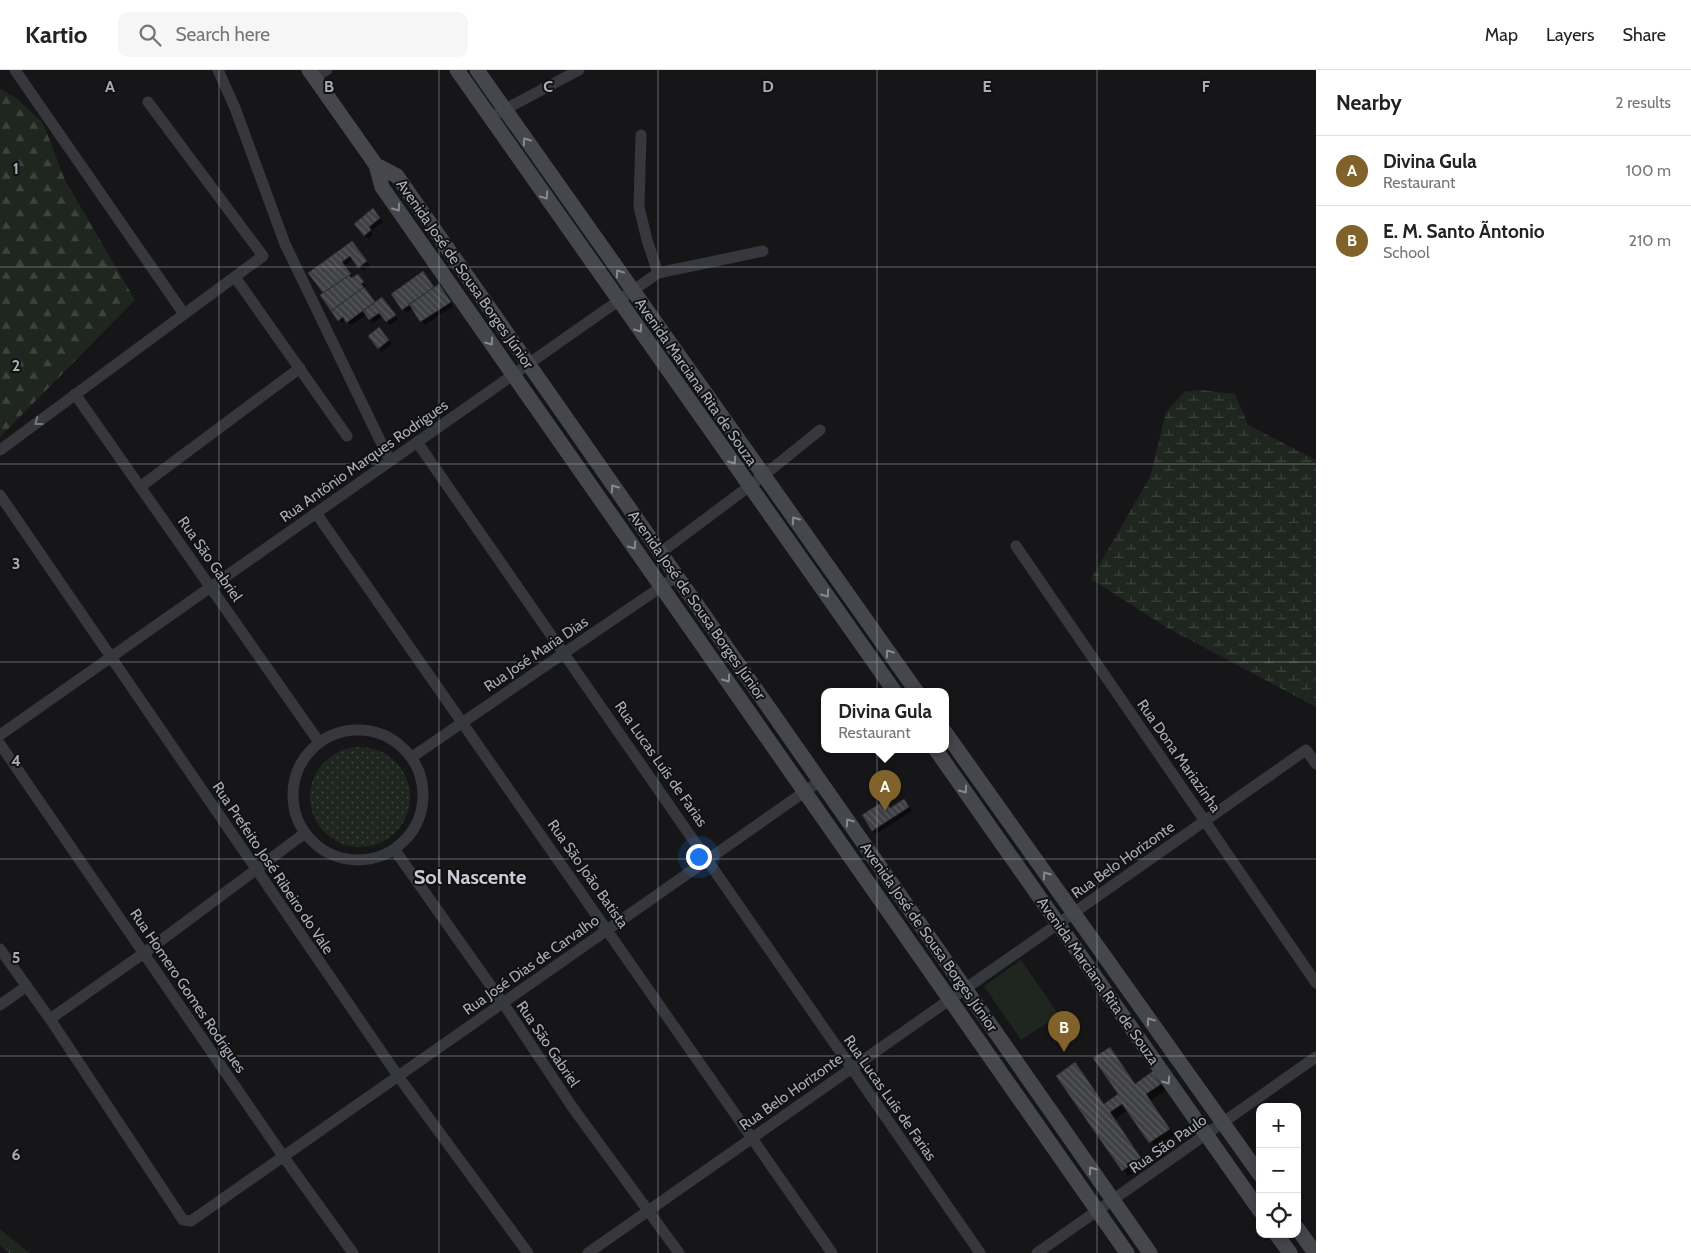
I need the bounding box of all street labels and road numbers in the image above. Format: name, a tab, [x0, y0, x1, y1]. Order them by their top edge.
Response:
street label: Avenida José de Sousa Borges Júnior	[393, 176, 538, 372]
street label: Avenida Marciana Rita de Souza	[631, 295, 761, 470]
street label: Rua Antônio Marques Rodrigues	[277, 396, 451, 526]
street label: Avenida José de Sousa Borges Júnior	[625, 507, 770, 703]
street label: Rua São Gabriel	[174, 513, 246, 605]
street label: Rua José Maria Dias	[481, 613, 591, 695]
street label: Rua Dona Mariazinha	[1133, 696, 1225, 817]
street label: Rua Lucas Luís de Farias	[611, 698, 711, 830]
street label: Rua Prefeito José Ribeiro do Vale	[209, 779, 338, 958]
street label: Rua São João Batista	[544, 816, 633, 932]
street label: Rua Belo Horizonte	[1068, 818, 1178, 902]
street label: Avenida José de Sousa Borges Júnior	[857, 839, 1002, 1035]
street label: Avenida Marciana Rita de Souza	[1033, 894, 1163, 1069]
street label: Rua Homero Gomes Rodrigues	[126, 906, 250, 1076]
street label: Rua José Dias de Carvalho	[459, 911, 603, 1019]
street label: Rua São Gabriel	[513, 998, 584, 1091]
street label: Rua Lucas Luís de Farias	[840, 1032, 940, 1164]
street label: Rua Belo Horizonte	[736, 1050, 846, 1134]
street label: Rua São Paulo	[1126, 1111, 1210, 1177]

